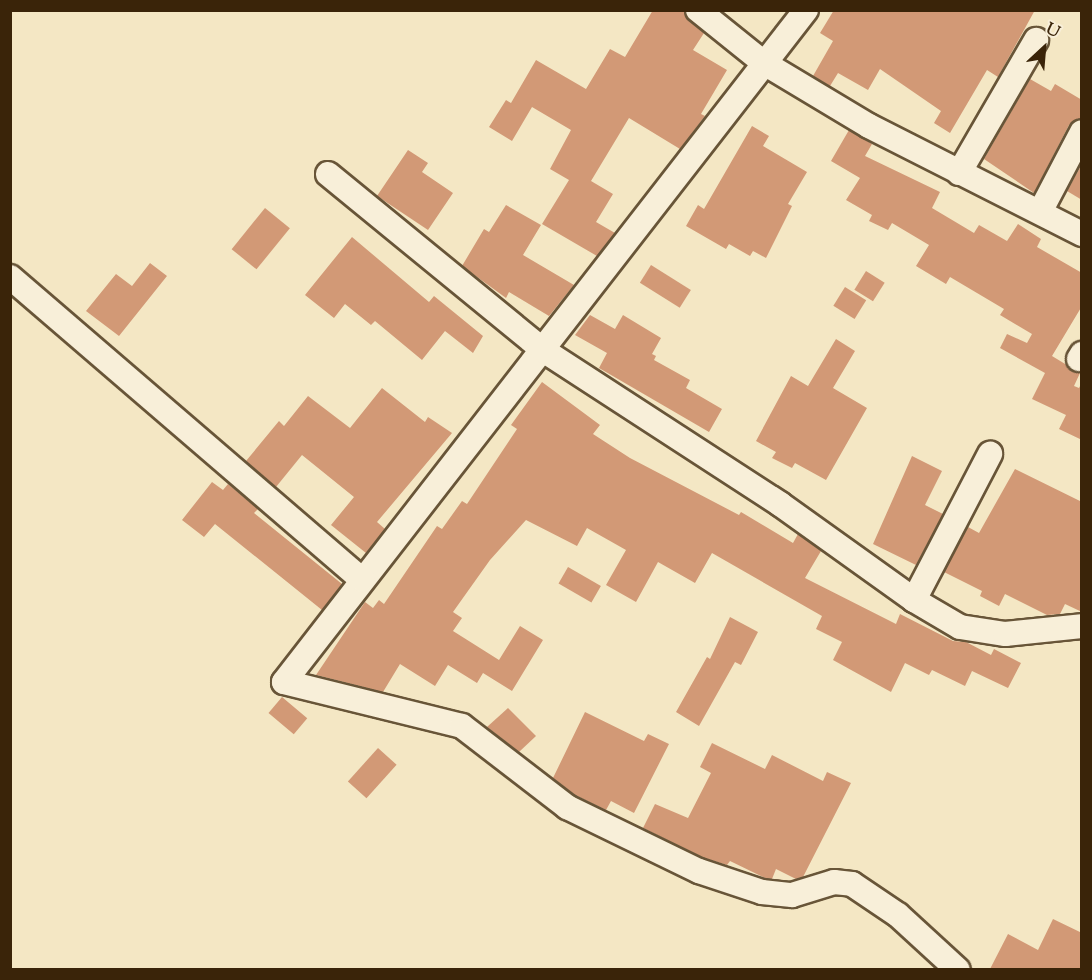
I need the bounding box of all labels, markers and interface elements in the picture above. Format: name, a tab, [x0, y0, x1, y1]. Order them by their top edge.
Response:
north arrow	[1014, 18, 1074, 78]
text: U	[1041, 18, 1063, 45]

